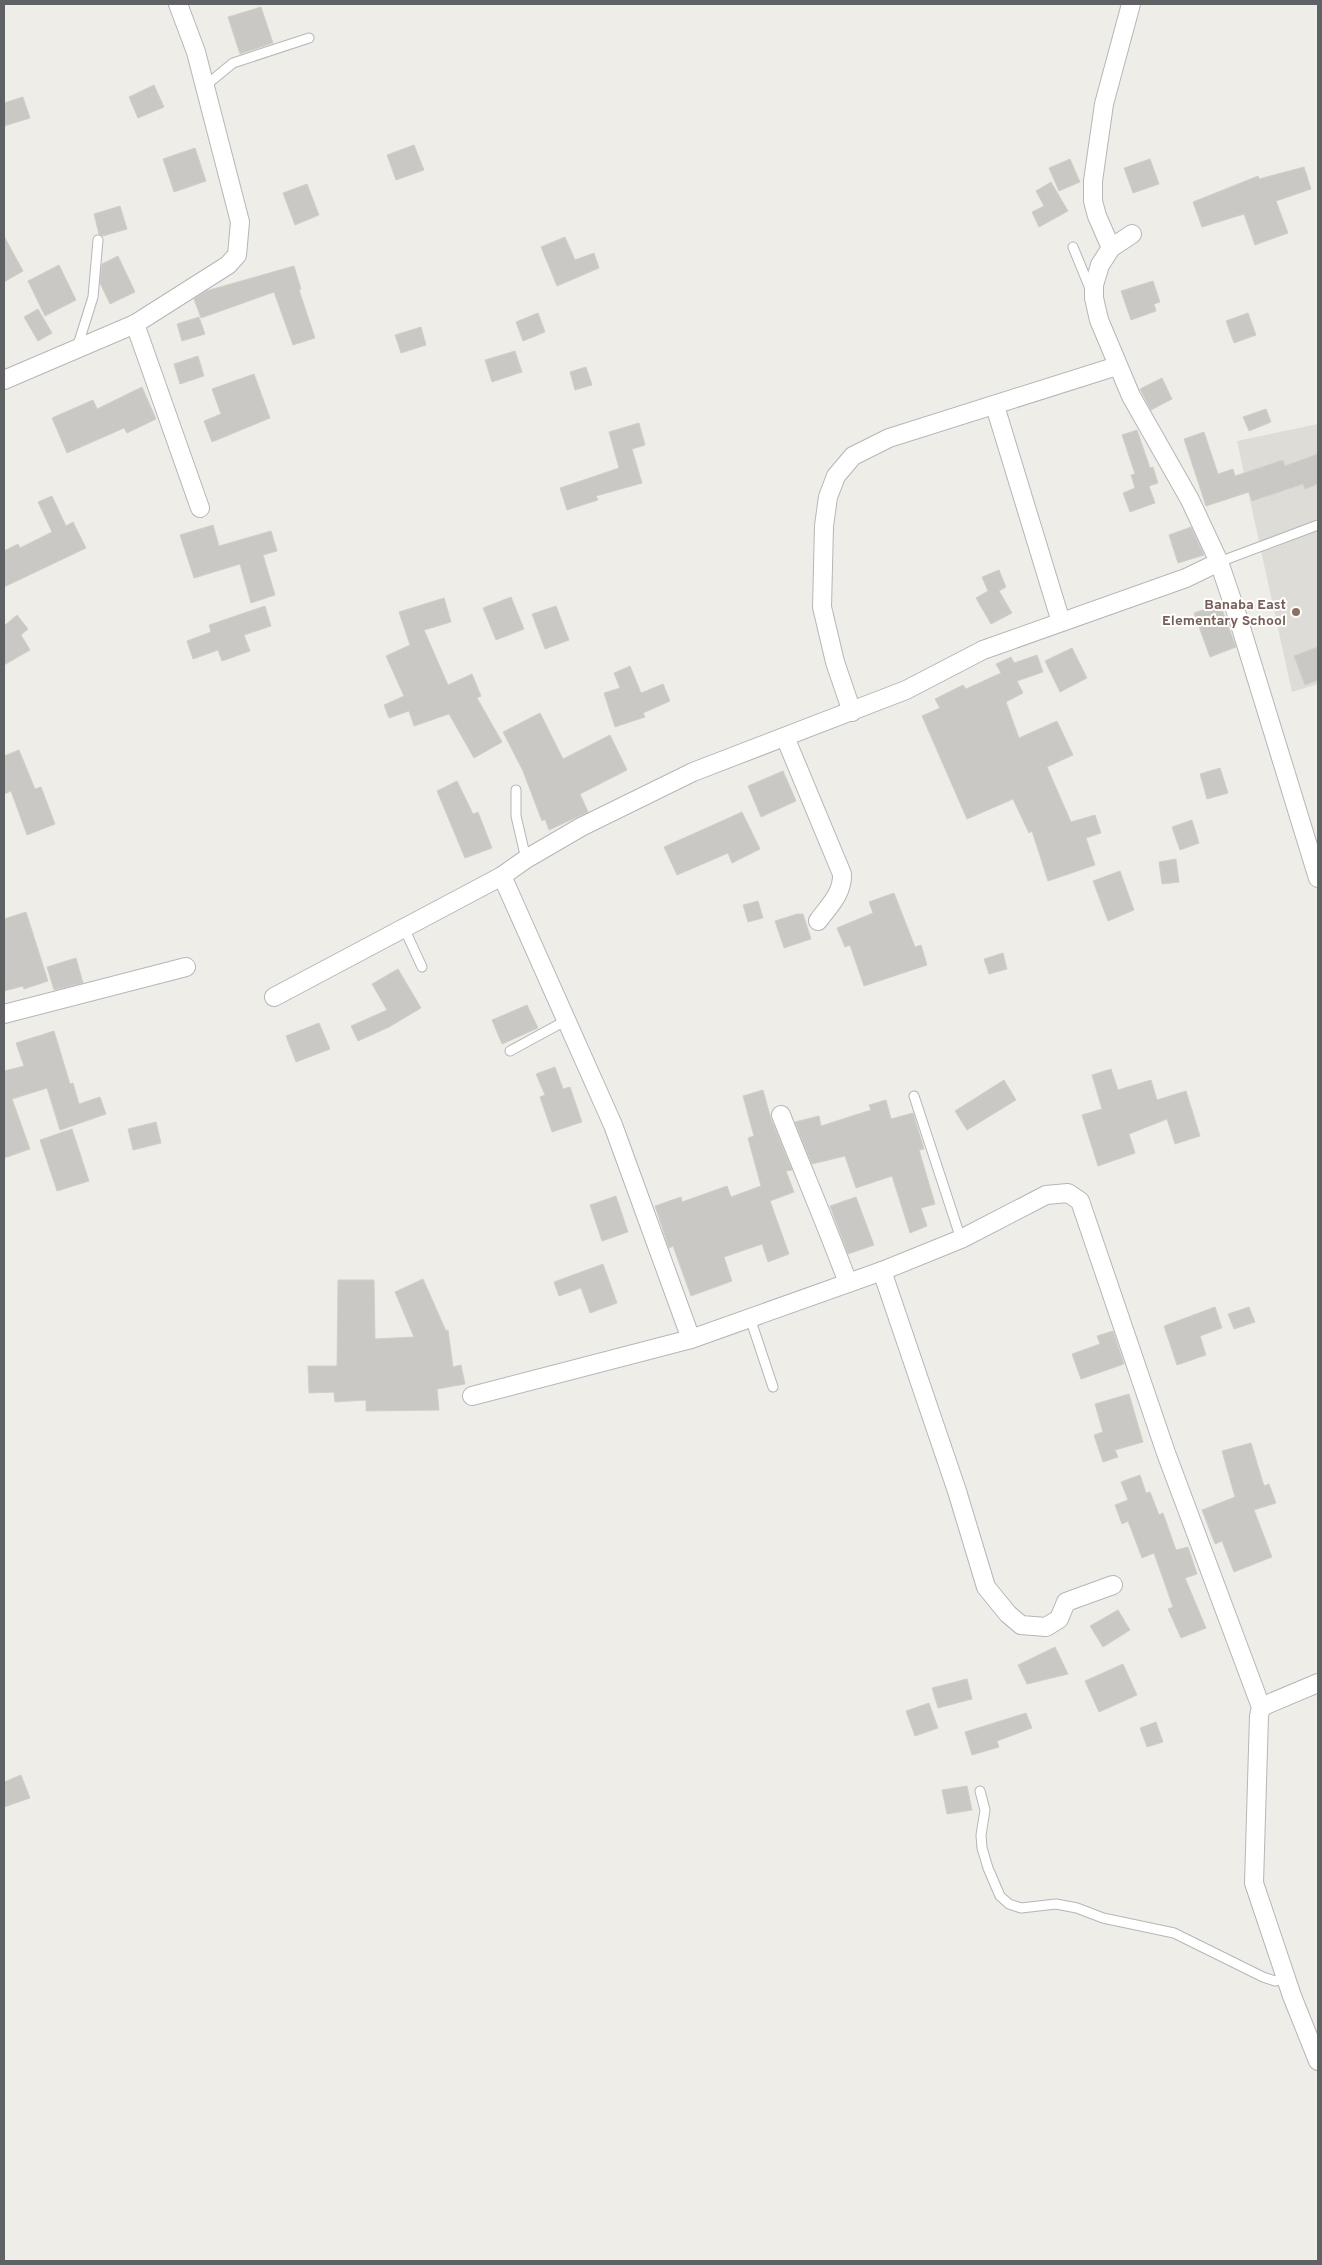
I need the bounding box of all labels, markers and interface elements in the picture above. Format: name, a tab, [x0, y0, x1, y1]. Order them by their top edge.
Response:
place label: Banaba East Elementary School	[1162, 597, 1286, 630]
marker: Banaba East Elementary School	[1290, 606, 1302, 618]

